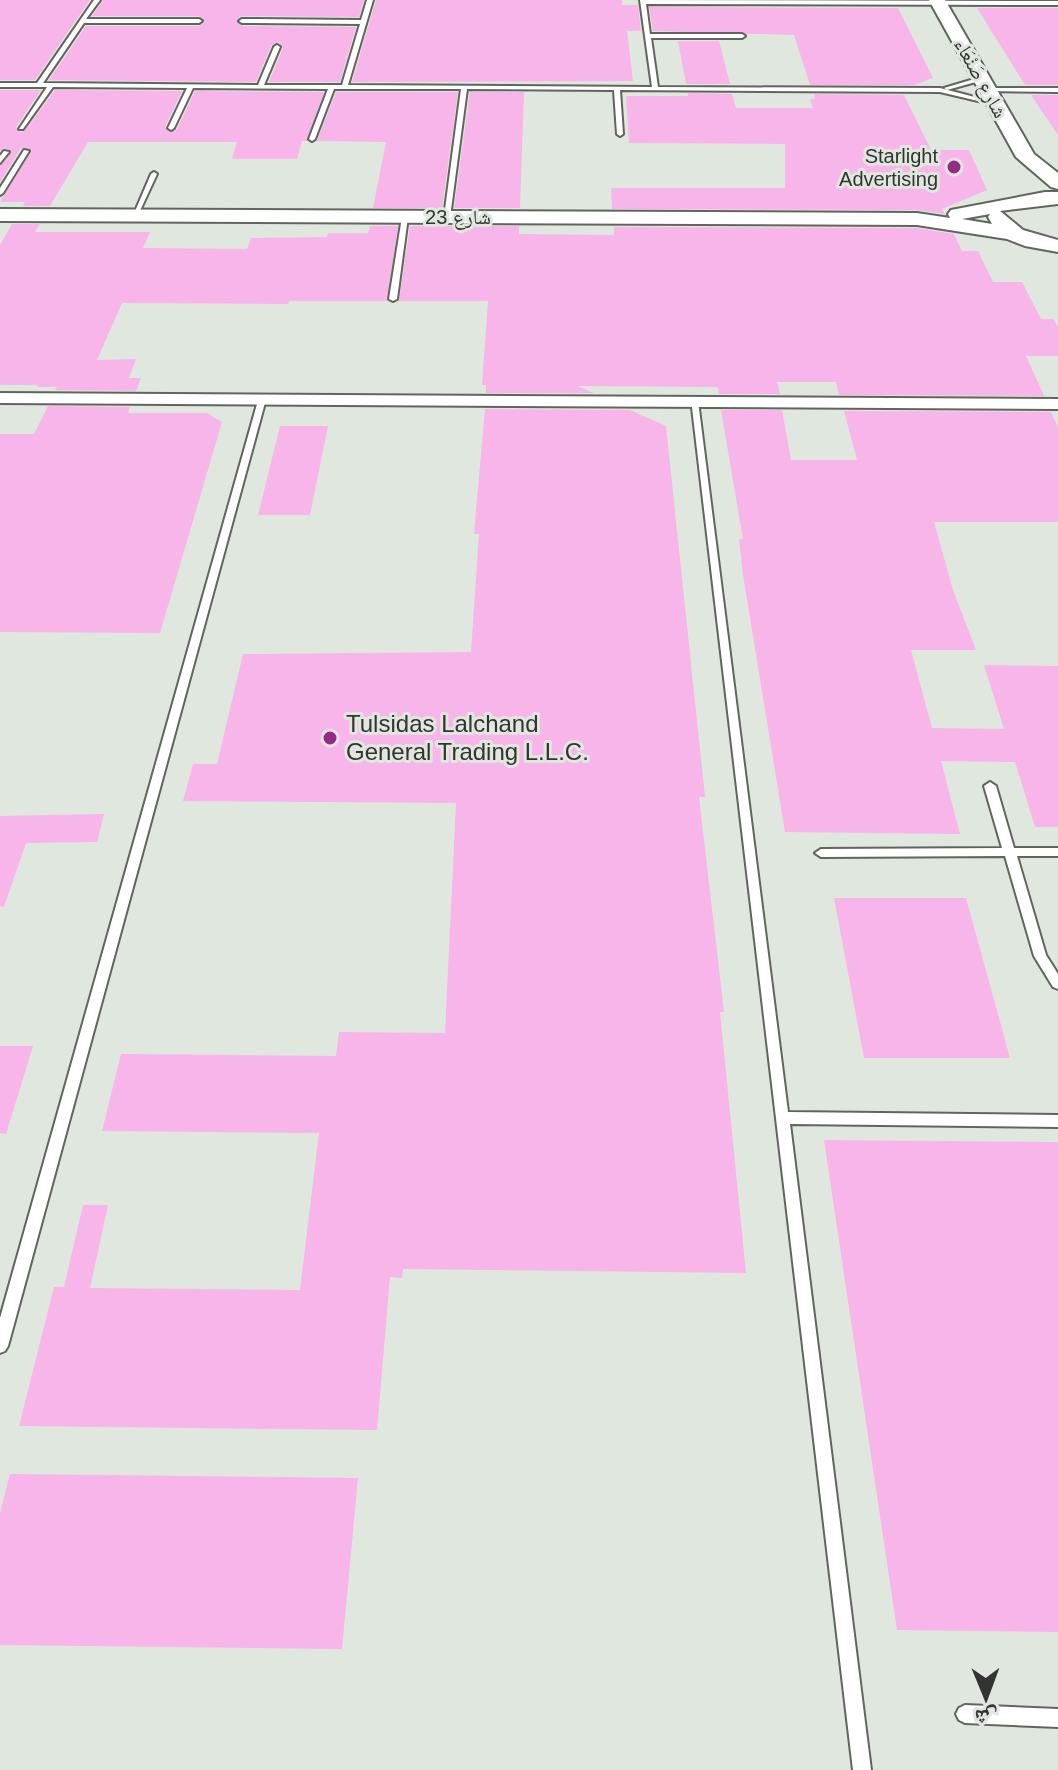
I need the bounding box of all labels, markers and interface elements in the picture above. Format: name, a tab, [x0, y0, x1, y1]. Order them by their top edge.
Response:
street label: شارع صَنْعَاء	[948, 35, 1012, 122]
place label: Starlight Advertising	[839, 145, 938, 190]
marker: Starlight Advertising	[945, 158, 963, 176]
street label: شارع 23	[425, 206, 491, 230]
place label: Tulsidas Lalchand General Trading L.L.C.	[346, 710, 589, 765]
marker: Tulsidas Lalchand General Trading L.L.C.	[321, 729, 339, 747]
north arrow	[946, 1658, 1026, 1738]
text: ش	[974, 1704, 998, 1730]

